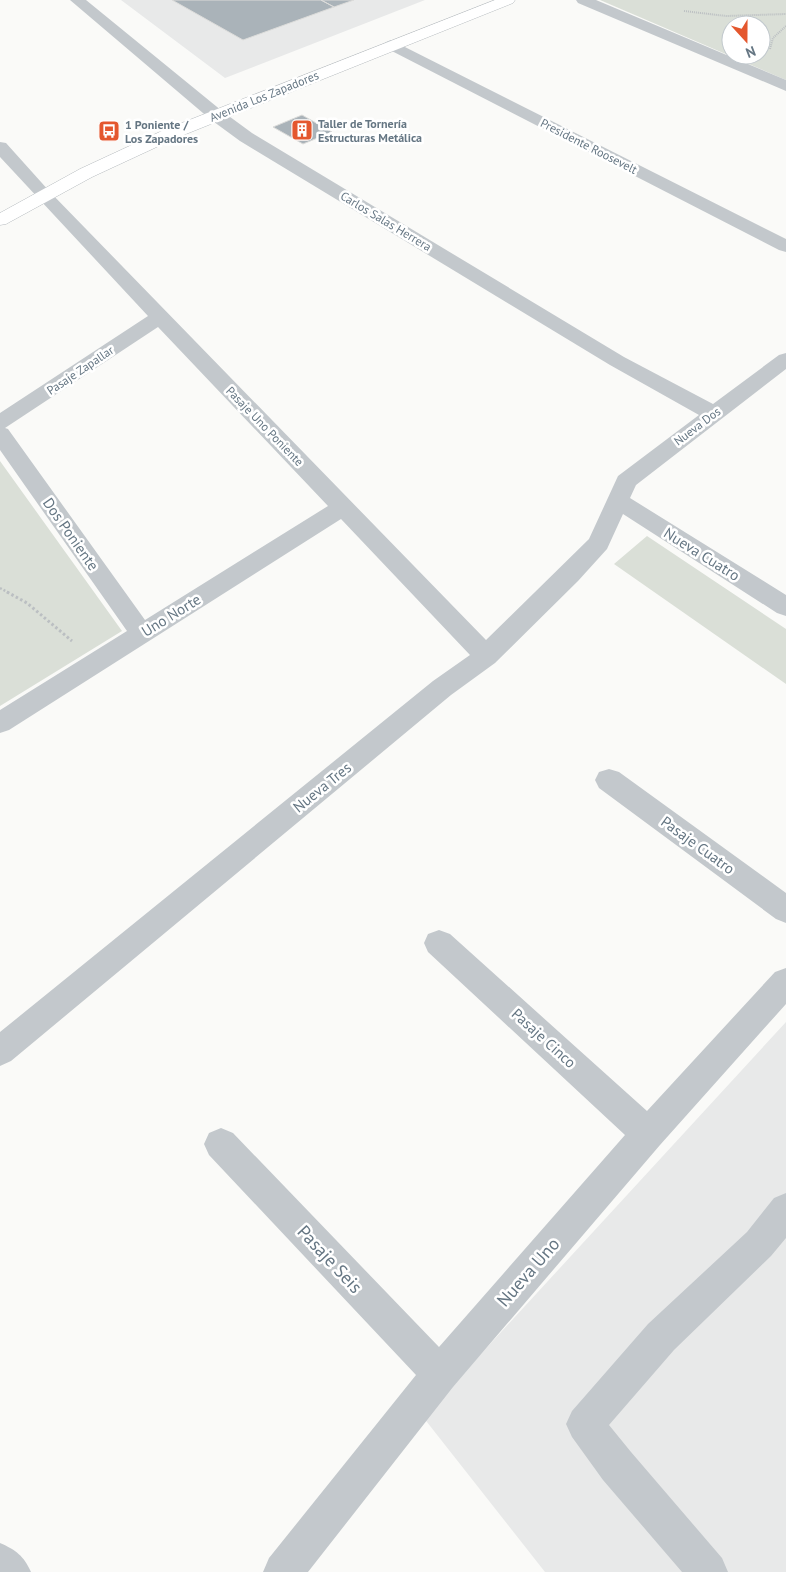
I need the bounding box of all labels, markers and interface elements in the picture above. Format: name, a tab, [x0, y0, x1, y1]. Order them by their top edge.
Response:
north arrow	[721, 15, 771, 65]
text: N	[743, 42, 758, 62]
street label: Avenida Los Zapadores	[207, 67, 321, 125]
street label: Presidente Roosevelt	[538, 115, 640, 177]
place label: Taller de Tornería Estructuras Metálica	[318, 116, 422, 145]
place label: 1 Poniente / Los Zapadores	[125, 117, 198, 146]
building icon: Taller de Tornería Estructuras Metálica	[290, 118, 314, 142]
bus stop icon: 1 Poniente / Los Zapadores	[97, 119, 121, 143]
street label: Carlos Salas Herrera	[338, 188, 434, 254]
street label: Pasaje Zapallar	[44, 342, 116, 398]
street label: Pasaje Uno Poniente	[223, 383, 307, 469]
street label: Nueva Dos	[671, 404, 723, 448]
street label: Dos Poniente	[39, 494, 103, 574]
street label: Nueva Cuatro	[660, 523, 744, 585]
street label: Uno Norte	[138, 589, 204, 641]
street label: Nueva Tres	[289, 758, 355, 816]
street label: Pasaje Cuatro	[657, 812, 739, 878]
street label: Pasaje Cinco	[508, 1004, 580, 1072]
street label: Pasaje Seis	[293, 1220, 367, 1298]
street label: Nueva Uno	[492, 1233, 564, 1311]

